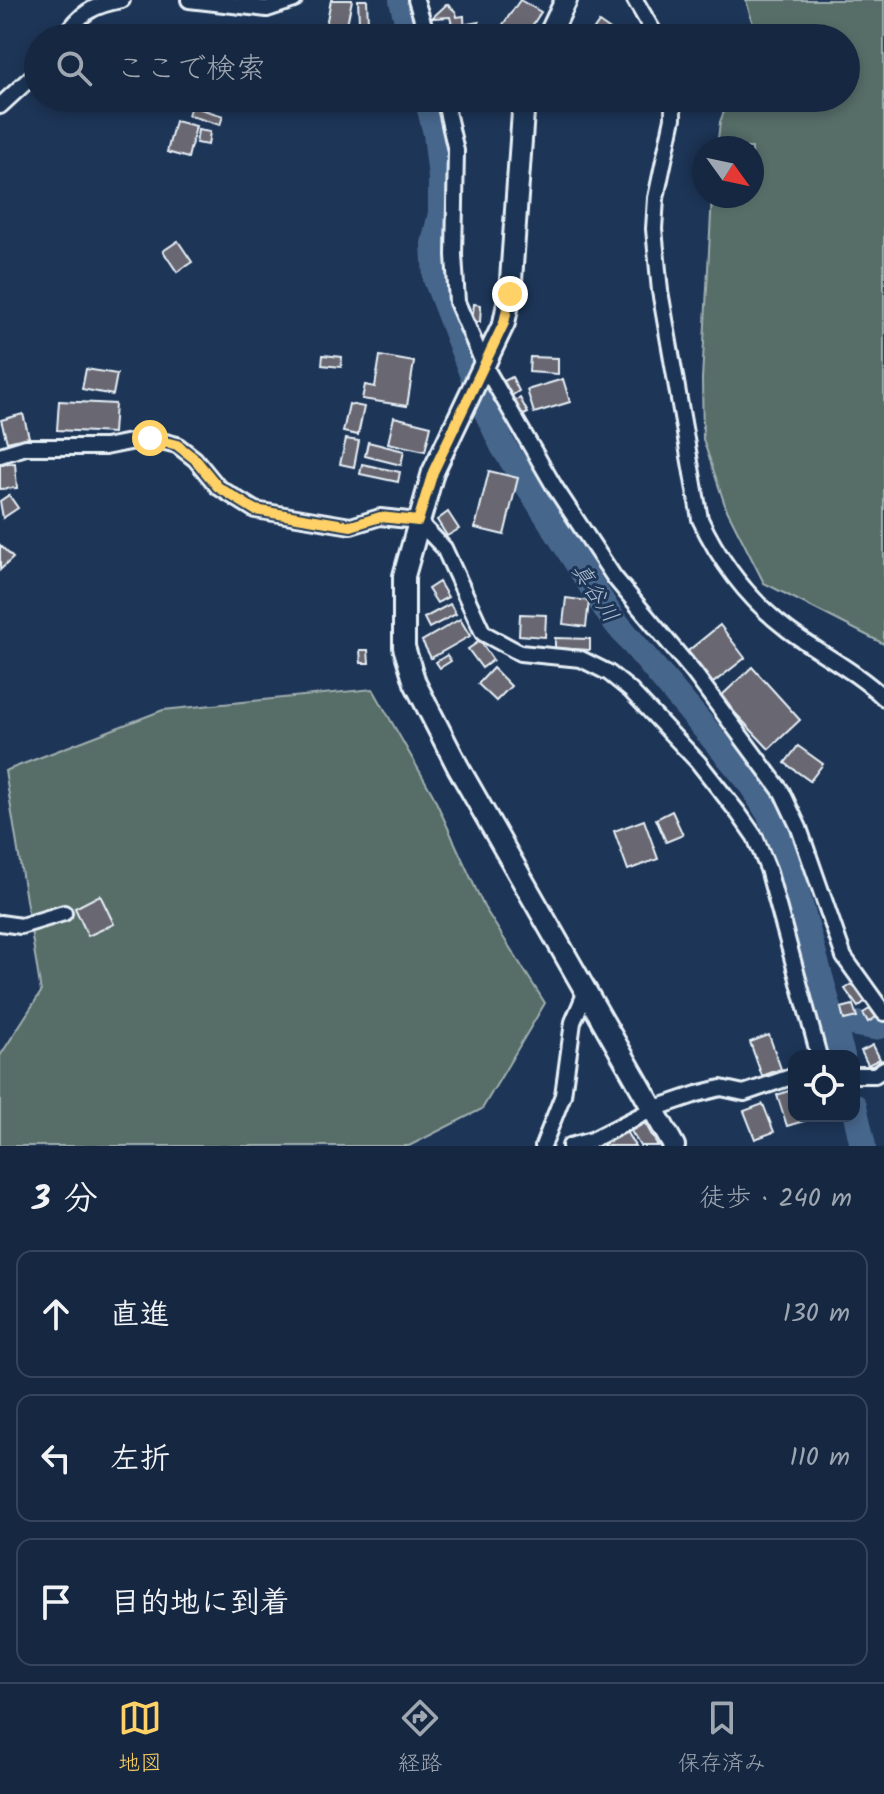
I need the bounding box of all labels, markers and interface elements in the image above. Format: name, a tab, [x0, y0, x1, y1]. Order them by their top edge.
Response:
search box	[24, 24, 860, 112]
icon: search	[52, 46, 96, 90]
text: ここで検索	[116, 46, 266, 94]
north arrow	[692, 136, 764, 208]
route end	[492, 276, 528, 312]
route start	[132, 420, 168, 456]
water label: 真谷川	[561, 556, 627, 631]
map controls	[788, 1050, 860, 1122]
button: locate	[788, 1050, 860, 1122]
text: 3 分	[32, 1173, 98, 1227]
text: 徒歩 · 240 m	[699, 1178, 852, 1220]
icon: ahead	[34, 1292, 78, 1336]
text: 直進	[110, 1292, 170, 1340]
text: 130 m	[783, 1293, 850, 1335]
icon: left	[34, 1436, 78, 1480]
text: 左折	[110, 1436, 170, 1484]
text: 110 m	[790, 1437, 850, 1479]
icon: arrive	[34, 1580, 78, 1624]
text: 目的地に到着	[110, 1580, 290, 1628]
tab: 地図	[118, 1696, 162, 1782]
tab: 経路	[398, 1696, 442, 1782]
tab: 保存済み	[678, 1696, 766, 1782]

